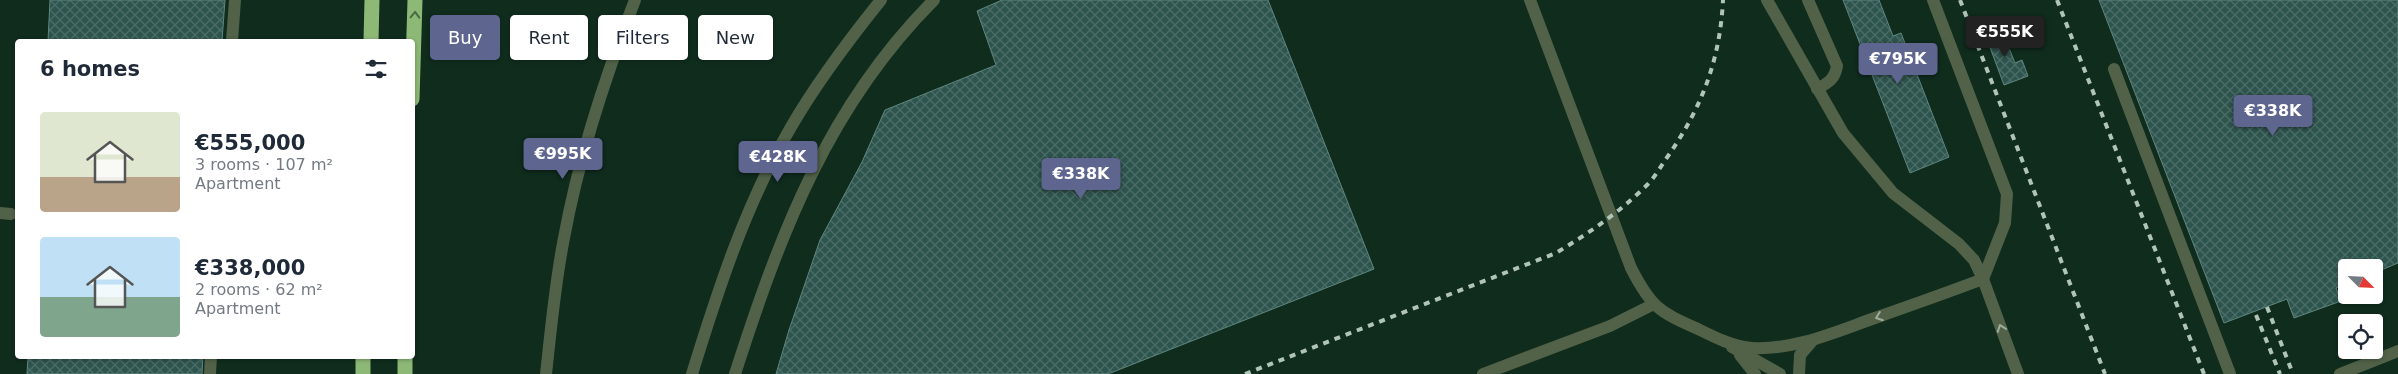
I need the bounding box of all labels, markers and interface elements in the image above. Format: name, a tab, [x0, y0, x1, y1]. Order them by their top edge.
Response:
one-way arrow	[410, 11, 420, 18]
chip: Buy	[430, 15, 500, 60]
chip: Rent	[510, 15, 588, 60]
chip: Filters	[598, 15, 688, 60]
chip: New	[698, 15, 773, 60]
pin: €555K	[1970, 15, 2040, 58]
text: €555K	[1977, 22, 2033, 41]
pin: €795K	[1863, 42, 1933, 85]
text: €795K	[1870, 49, 1926, 68]
icon: filters	[362, 55, 390, 83]
text: 6 homes	[40, 57, 140, 81]
pin: €338K	[2238, 94, 2308, 137]
text: €338K	[2245, 101, 2301, 120]
text: €555,000	[195, 131, 305, 155]
icon: home	[80, 132, 140, 192]
pin: €995K	[528, 138, 598, 180]
pin: €428K	[743, 140, 813, 183]
text: €995K	[535, 144, 591, 163]
text: €428K	[750, 147, 806, 166]
text: 3 rooms · 107 m²	[195, 155, 333, 174]
pin: €338K	[1046, 158, 1116, 200]
text: €338K	[1053, 164, 1109, 183]
text: Apartment	[195, 174, 281, 193]
text: €338,000	[195, 256, 305, 280]
icon: home	[80, 257, 140, 317]
north arrow	[2338, 259, 2382, 304]
map controls	[2338, 259, 2383, 359]
text: 2 rooms · 62 m²	[195, 280, 323, 299]
text: Apartment	[195, 299, 281, 318]
one-way arrow	[1875, 311, 1884, 321]
button: locate	[2338, 314, 2383, 359]
one-way arrow	[1997, 324, 2007, 333]

